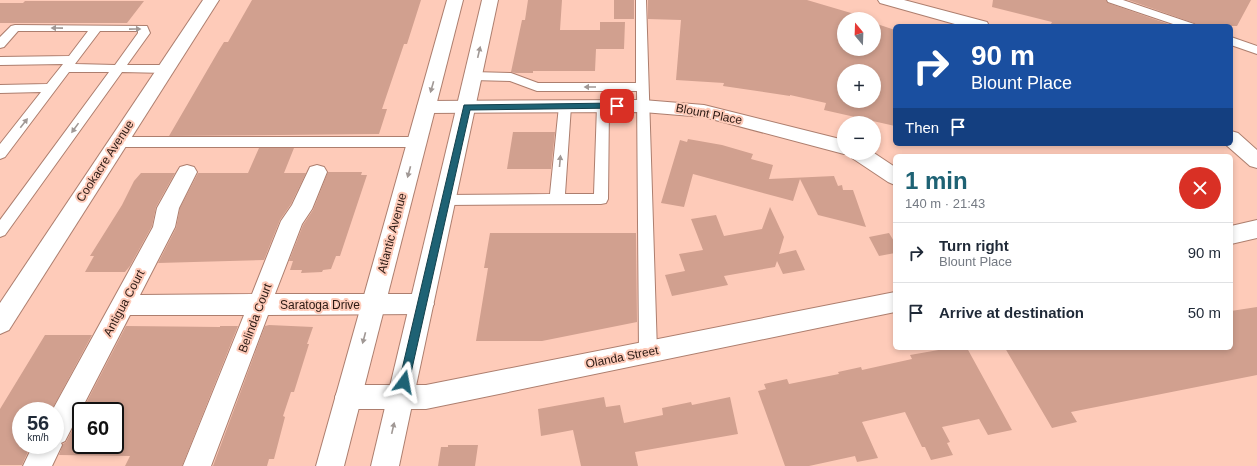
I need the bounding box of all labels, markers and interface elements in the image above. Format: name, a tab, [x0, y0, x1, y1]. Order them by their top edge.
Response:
north arrow	[837, 12, 881, 56]
map controls	[837, 12, 881, 160]
one-way arrow	[50, 25, 63, 31]
one-way arrow	[129, 25, 141, 32]
icon: right	[905, 40, 957, 92]
text: 90 m	[971, 40, 1035, 71]
one-way arrow	[476, 46, 482, 58]
button: +	[837, 64, 881, 108]
text: Blount Place	[971, 73, 1072, 93]
one-way arrow	[428, 81, 434, 93]
one-way arrow	[583, 84, 596, 90]
pin	[600, 89, 634, 123]
icon: arrive	[606, 95, 628, 117]
street label: Blount Place	[675, 101, 744, 127]
button: −	[837, 116, 881, 160]
icon: arrive	[947, 116, 969, 138]
one-way arrow	[20, 117, 28, 128]
street label: Cookacre Avenue	[73, 117, 137, 204]
text: Then	[905, 119, 939, 136]
one-way arrow	[71, 123, 79, 134]
one-way arrow	[557, 155, 564, 167]
one-way arrow	[406, 166, 412, 178]
text: 1 min	[905, 167, 968, 194]
button: close	[1179, 167, 1221, 209]
street label: Atlantic Avenue	[375, 191, 410, 275]
text: 140 m · 21:43	[905, 196, 985, 211]
text: Turn right	[939, 237, 1009, 254]
icon: right	[905, 242, 927, 264]
text: 90 m	[1188, 244, 1221, 261]
text: Blount Place	[939, 254, 1012, 269]
street label: Antigua Court	[101, 267, 148, 339]
street label: Belinda Court	[235, 281, 275, 354]
street label: Saratoga Drive	[280, 298, 360, 312]
icon: arrive	[905, 302, 927, 324]
text: Arrive at destination	[939, 304, 1084, 321]
text: 50 m	[1188, 304, 1221, 321]
one-way arrow	[361, 333, 367, 345]
street label: Olanda Street	[584, 343, 660, 371]
position arrow	[383, 361, 425, 403]
speed limit sign: 60	[72, 402, 124, 454]
text: 56	[27, 412, 49, 434]
one-way arrow	[391, 422, 397, 434]
text: km/h	[27, 432, 49, 443]

